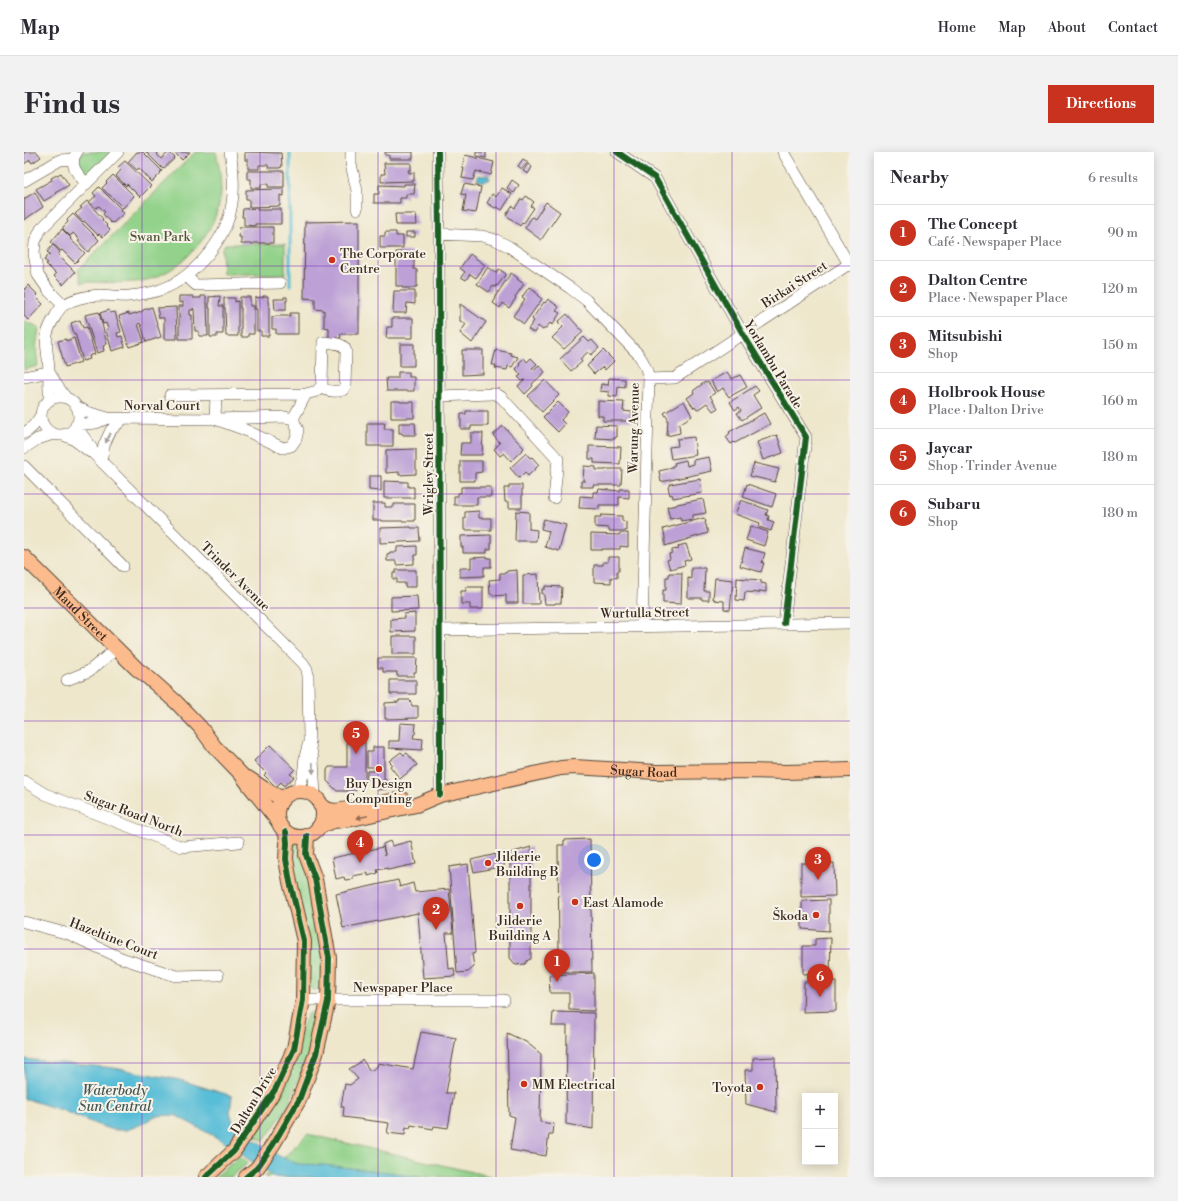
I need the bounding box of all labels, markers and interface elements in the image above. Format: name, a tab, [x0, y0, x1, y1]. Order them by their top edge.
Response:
text: Map	[20, 16, 60, 40]
text: Home	[938, 19, 976, 37]
text: Map	[998, 19, 1026, 37]
text: About	[1048, 19, 1086, 37]
text: Contact	[1108, 19, 1158, 37]
button: Directions	[1048, 85, 1154, 123]
text: Find us	[24, 87, 120, 122]
text: Nearby	[890, 167, 949, 189]
text: 6 results	[1088, 170, 1138, 186]
text: The Concept	[928, 215, 1018, 234]
text: 1	[900, 225, 906, 241]
text: 90 m	[1107, 225, 1138, 241]
park label: Swan Park	[130, 229, 191, 245]
text: Café · Newspaper Place	[928, 234, 1062, 250]
place label: The Corporate Centre	[340, 246, 427, 277]
marker: The Corporate Centre	[327, 255, 337, 265]
street label: Birkai Street	[758, 258, 831, 313]
text: Dalton Centre	[928, 271, 1028, 290]
text: 2	[899, 281, 907, 297]
text: 120 m	[1102, 281, 1138, 297]
text: Place · Newspaper Place	[928, 290, 1068, 306]
street label: Yorlambu Parade	[740, 316, 806, 412]
text: Mitsubishi	[928, 327, 1002, 346]
text: 3	[899, 337, 907, 353]
text: 150 m	[1103, 337, 1138, 353]
text: Shop	[928, 346, 958, 362]
street label: Warung Avenue	[625, 382, 643, 475]
text: Holbrook House	[928, 383, 1045, 402]
text: 4	[899, 393, 907, 409]
text: 160 m	[1102, 393, 1138, 409]
street label: Norval Court	[124, 398, 201, 414]
text: Place · Dalton Drive	[928, 402, 1044, 418]
one-way arrow	[105, 432, 111, 443]
street label: Wrigley Street	[421, 432, 437, 516]
text: Jaycar	[928, 439, 973, 458]
text: 5	[899, 449, 907, 465]
text: 180 m	[1102, 449, 1138, 465]
text: Shop · Trinder Avenue	[928, 458, 1057, 474]
text: Subaru	[928, 495, 980, 514]
text: 6	[899, 505, 907, 521]
text: 180 m	[1102, 505, 1138, 521]
text: Shop	[928, 514, 958, 530]
street label: Trinder Avenue	[197, 539, 274, 615]
street label: Maud Street	[49, 583, 111, 645]
street label: Wurtulla Street	[599, 604, 690, 622]
pin: 5	[343, 721, 369, 754]
one-way arrow	[310, 762, 317, 774]
street label: Sugar Road	[610, 762, 678, 781]
marker: Buy Design Computing	[374, 764, 384, 774]
place label: Buy Design Computing	[345, 776, 413, 807]
street label: Sugar Road North	[82, 788, 186, 840]
one-way arrow	[356, 815, 368, 821]
pin: 4	[347, 830, 373, 863]
pin: 3	[805, 847, 831, 880]
place label: Jilderie Building B	[495, 849, 559, 880]
your location	[584, 850, 604, 870]
marker: Jilderie Building B	[483, 858, 493, 868]
place label: East Alamode	[583, 895, 664, 911]
pin: 2	[423, 897, 449, 930]
marker: East Alamode	[570, 897, 580, 907]
marker: Jilderie Building A	[515, 901, 525, 911]
place label: Škoda	[773, 907, 808, 924]
marker: Škoda	[811, 910, 821, 920]
place label: Jilderie Building A	[488, 913, 552, 944]
street label: Hazeltine Court	[67, 915, 161, 963]
pin: 1	[544, 949, 570, 982]
pin: 6	[807, 964, 833, 997]
street label: Newspaper Place	[353, 980, 453, 996]
street label: Dalton Drive	[227, 1064, 280, 1137]
place label: MM Electrical	[532, 1077, 616, 1093]
marker: MM Electrical	[519, 1079, 529, 1089]
place label: Toyota	[712, 1080, 752, 1096]
water label: Waterbody Sun Central	[78, 1082, 152, 1116]
marker: Toyota	[755, 1082, 765, 1092]
map controls	[802, 1093, 838, 1165]
button: +	[802, 1093, 838, 1129]
button: −	[802, 1129, 838, 1165]

